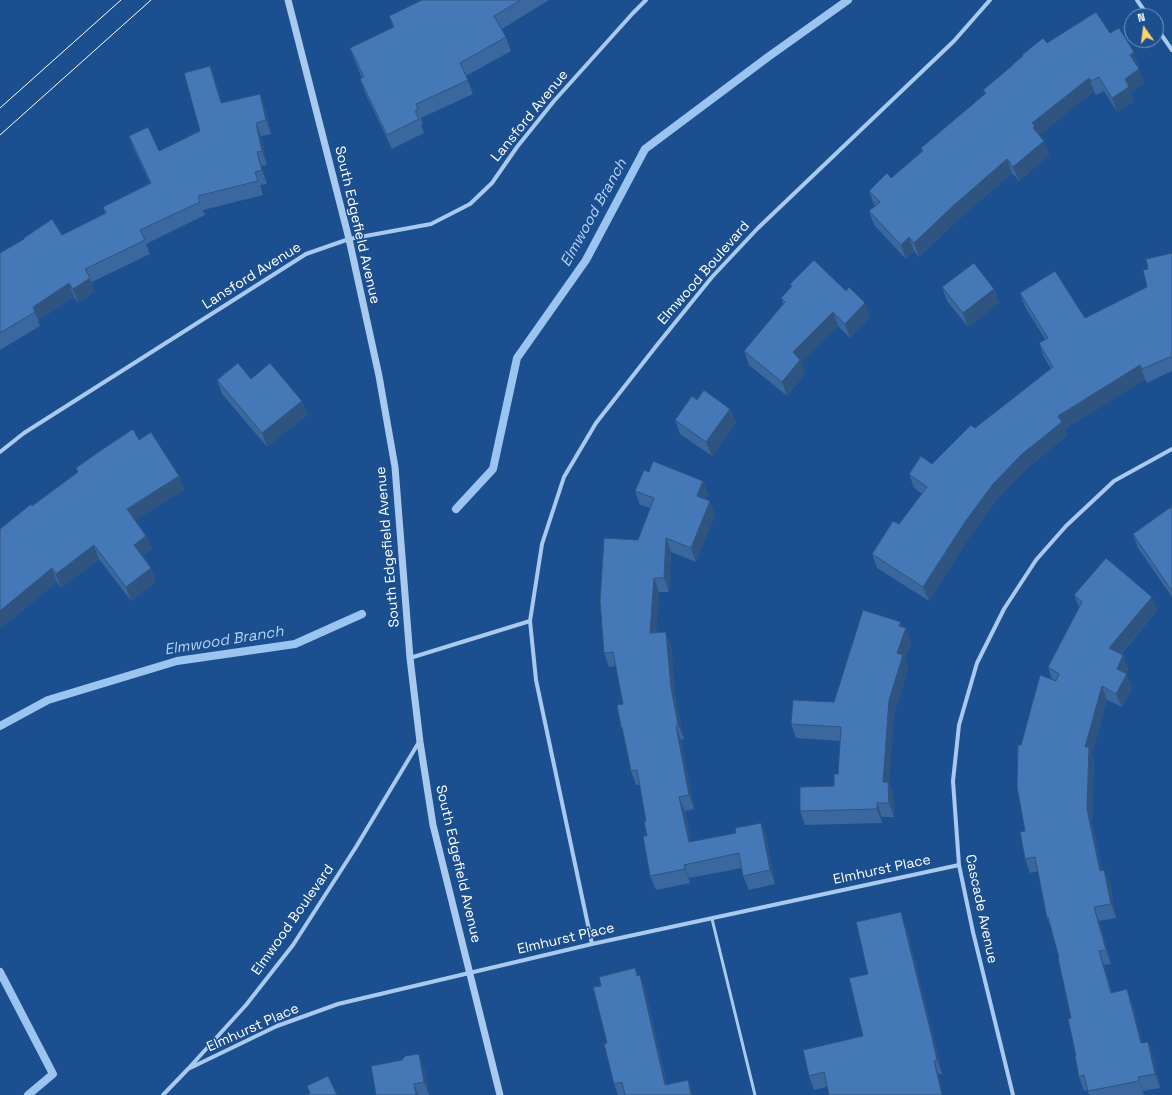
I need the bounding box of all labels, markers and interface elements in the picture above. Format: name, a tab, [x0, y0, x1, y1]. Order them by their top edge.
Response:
north arrow	[1124, 8, 1164, 48]
text: N	[1136, 10, 1147, 25]
street label: Lansford Avenue	[488, 67, 572, 165]
street label: South Edgefield Avenue	[331, 144, 383, 306]
water label: Elmwood Branch	[557, 156, 631, 270]
street label: Elmwood Boulevard	[654, 218, 754, 328]
street label: Lansford Avenue	[200, 239, 304, 313]
street label: South Edgefield Avenue	[373, 466, 403, 628]
water label: Elmwood Branch	[163, 623, 285, 659]
street label: South Edgefield Avenue	[432, 783, 484, 945]
street label: Elmhurst Place	[832, 851, 932, 889]
street label: Cascade Avenue	[961, 853, 1001, 965]
street label: Elmwood Boulevard	[248, 861, 338, 979]
street label: Elmhurst Place	[516, 920, 616, 958]
street label: Elmhurst Place	[204, 1000, 302, 1056]

